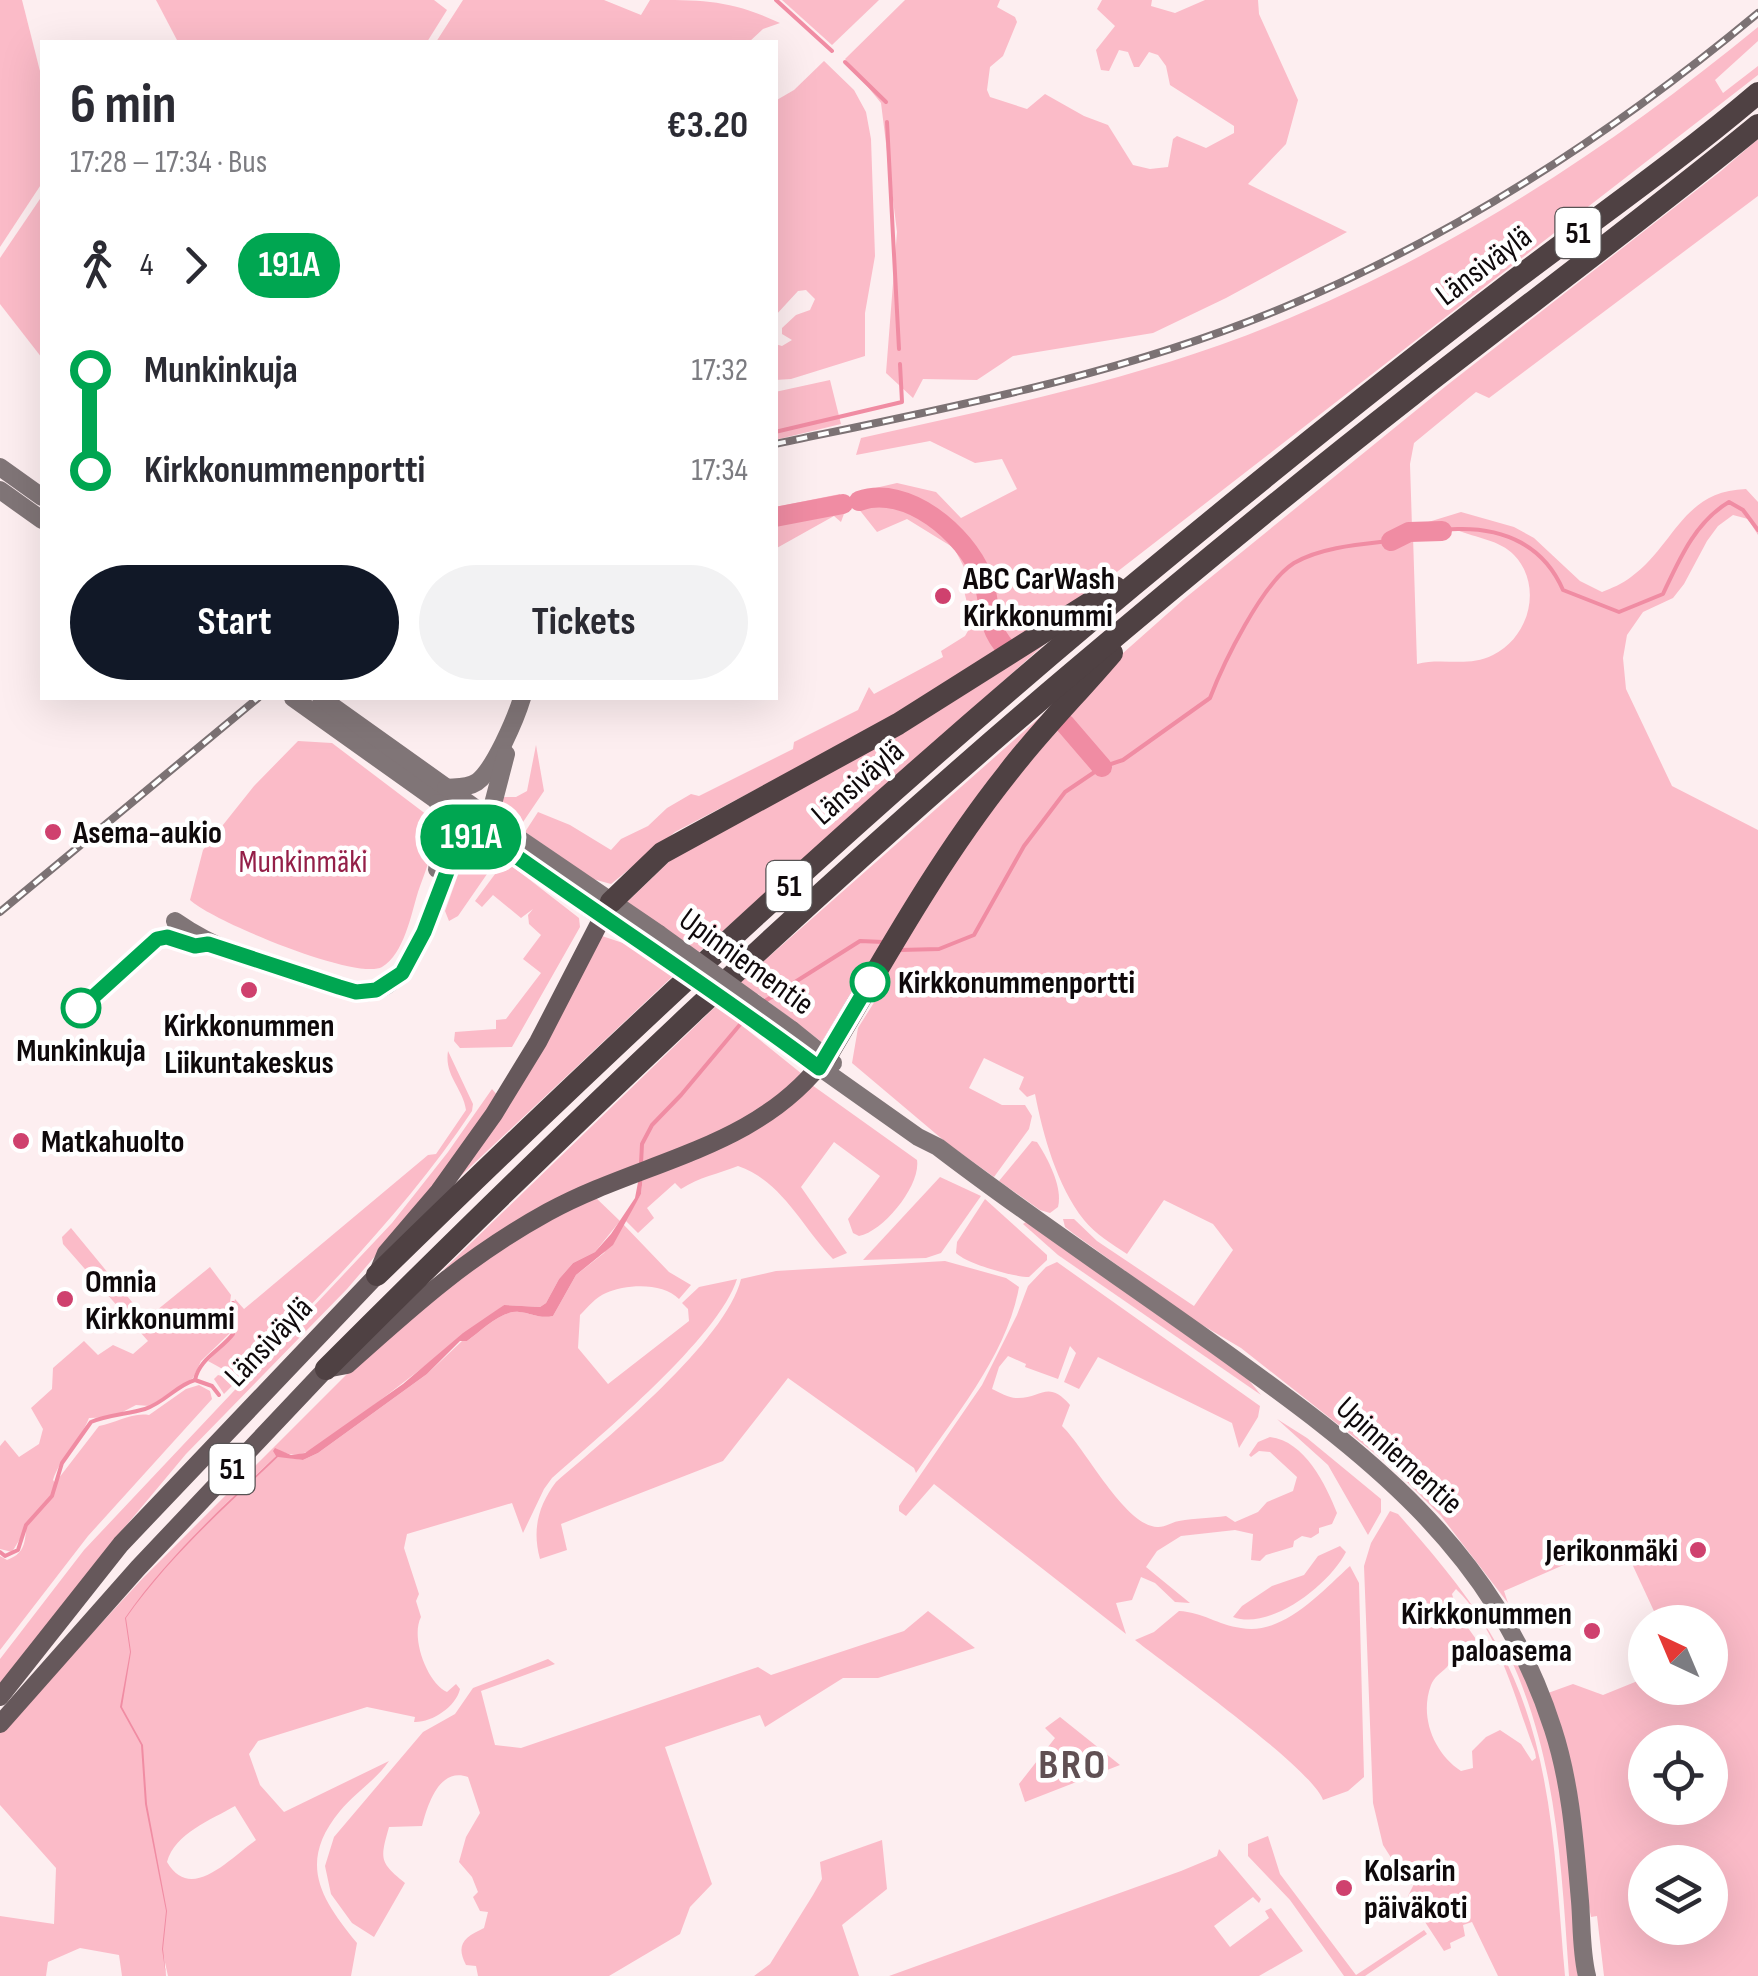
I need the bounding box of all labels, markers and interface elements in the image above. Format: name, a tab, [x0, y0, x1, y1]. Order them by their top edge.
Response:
text: 6 min	[70, 72, 177, 139]
text: €3.20	[667, 103, 748, 148]
text: 17:28 – 17:34 · Bus	[70, 143, 267, 182]
road number: 51	[1556, 208, 1600, 258]
street label: Länsiväylä	[1428, 218, 1540, 315]
icon: walk	[70, 238, 125, 293]
icon: forward	[168, 238, 223, 293]
text: 191A	[258, 244, 320, 287]
text: 4	[140, 246, 153, 285]
text: Munkinkuja	[144, 348, 298, 393]
text: 17:32	[692, 351, 748, 390]
text: Kirkkonummenportti	[144, 448, 425, 493]
text: 17:34	[691, 451, 748, 490]
place label: ABC CarWash Kirkkonummi	[962, 560, 1115, 636]
button: Start	[70, 565, 399, 680]
button: Tickets	[419, 565, 748, 680]
marker: ABC CarWash Kirkkonummi	[932, 585, 954, 607]
street label: Länsiväylä	[804, 732, 912, 834]
line badge: 191A	[401, 804, 541, 870]
place label: Asema-aukio	[72, 814, 222, 853]
text: 191A	[440, 816, 502, 859]
marker: Asema-aukio	[42, 821, 64, 843]
park label: Munkinmäki	[239, 843, 368, 882]
road number: 51	[766, 861, 812, 911]
street label: Upinniementie	[671, 900, 821, 1024]
marker: Kirkkonummenportti	[851, 963, 889, 1001]
place label: Kirkkonummenportti	[898, 964, 1135, 1003]
marker: Kirkkonummen Liikuntakeskus	[238, 979, 260, 1001]
marker: Munkinkuja	[62, 989, 100, 1027]
place label: Kirkkonummen Liikuntakeskus	[163, 1007, 335, 1083]
place label: Munkinkuja	[16, 1032, 146, 1071]
place label: Matkahuolto	[41, 1123, 184, 1162]
marker: Matkahuolto	[10, 1130, 32, 1152]
place label: Omnia Kirkkonummi	[85, 1263, 235, 1339]
marker: Omnia Kirkkonummi	[54, 1288, 76, 1310]
street label: Länsiväylä	[217, 1289, 321, 1395]
street label: Upinniementie	[1328, 1389, 1470, 1523]
road number: 51	[210, 1444, 254, 1494]
place label: Jerikonmäki	[1544, 1532, 1678, 1571]
marker: Jerikonmäki	[1687, 1539, 1709, 1561]
place label: Kirkkonummen paloasema	[1401, 1595, 1572, 1671]
north arrow	[1628, 1605, 1728, 1705]
map controls	[1628, 1605, 1728, 1945]
marker: Kirkkonummen paloasema	[1581, 1620, 1603, 1642]
button: locate	[1628, 1725, 1728, 1825]
district label: BRO	[1038, 1740, 1108, 1791]
button: layers	[1628, 1845, 1728, 1945]
place label: Kolsarin päiväkoti	[1364, 1852, 1467, 1928]
marker: Kolsarin päiväkoti	[1333, 1877, 1355, 1899]

